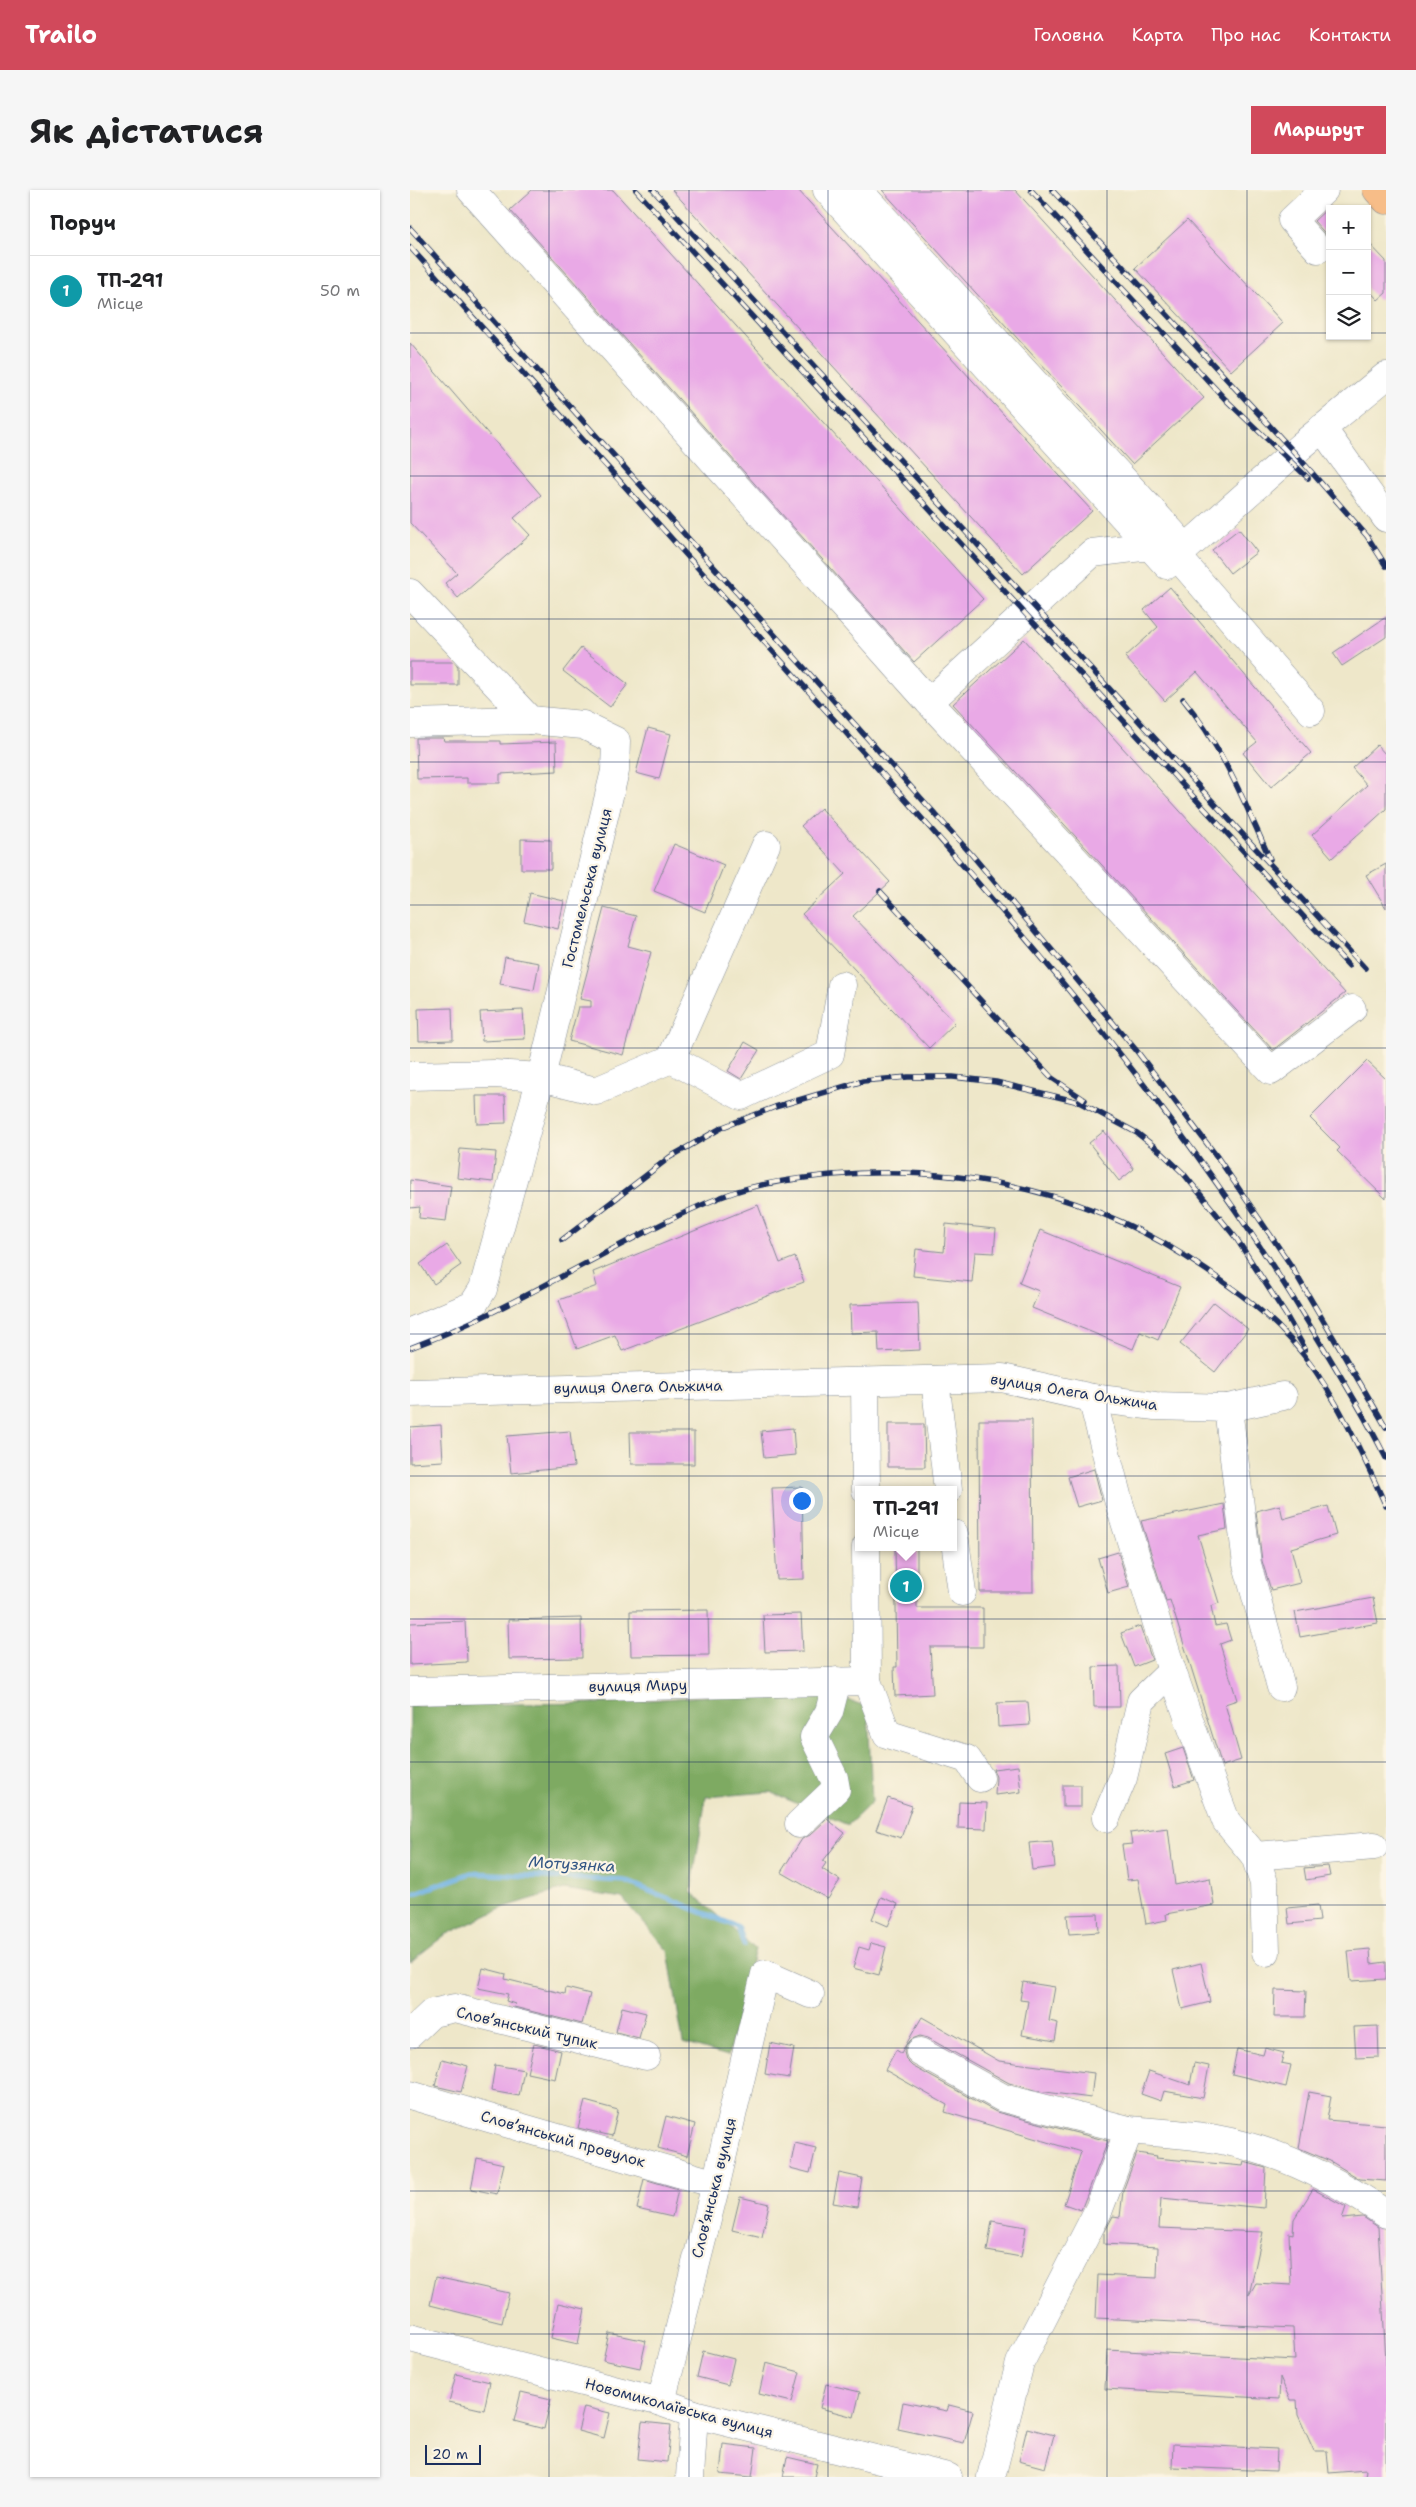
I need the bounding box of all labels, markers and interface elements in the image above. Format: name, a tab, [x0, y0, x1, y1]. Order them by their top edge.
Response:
text: Trailo	[25, 19, 97, 51]
text: Головна	[1033, 23, 1104, 47]
text: Карта	[1132, 23, 1183, 47]
text: Про нас	[1211, 23, 1281, 47]
text: Контакти	[1309, 23, 1391, 47]
button: Маршрут	[1251, 106, 1386, 154]
text: Як дістатися	[30, 107, 264, 154]
map controls	[1326, 205, 1371, 340]
button: +	[1326, 205, 1371, 250]
text: Поруч	[50, 209, 116, 237]
button: −	[1326, 250, 1371, 295]
text: ТП-291	[97, 268, 163, 293]
text: 1	[62, 280, 70, 301]
text: 50 m	[320, 280, 360, 301]
text: Місце	[97, 293, 144, 314]
button: layers	[1326, 295, 1371, 340]
street label: Гостомельська вулиця	[557, 806, 617, 970]
street label: вулиця Олега Ольжича	[989, 1369, 1160, 1415]
street label: вулиця Олега Ольжича	[553, 1376, 723, 1398]
popup	[855, 1486, 957, 1551]
your location	[789, 1488, 815, 1514]
text: ТП-291	[873, 1496, 939, 1521]
text: Місце	[873, 1521, 920, 1542]
pin: 1	[890, 1567, 922, 1605]
street label: вулиця Миру	[589, 1675, 687, 1697]
water label: Мотузянка	[528, 1851, 616, 1877]
street label: Словʼянський тупик	[454, 2002, 600, 2054]
street label: Словʼянський провулок	[478, 2106, 648, 2172]
street label: Словʼянська вулиця	[687, 2116, 741, 2260]
street label: Новомиколаївська вулиця	[583, 2373, 775, 2443]
scale bar	[425, 2442, 481, 2465]
text: 20 m	[432, 2445, 468, 2463]

